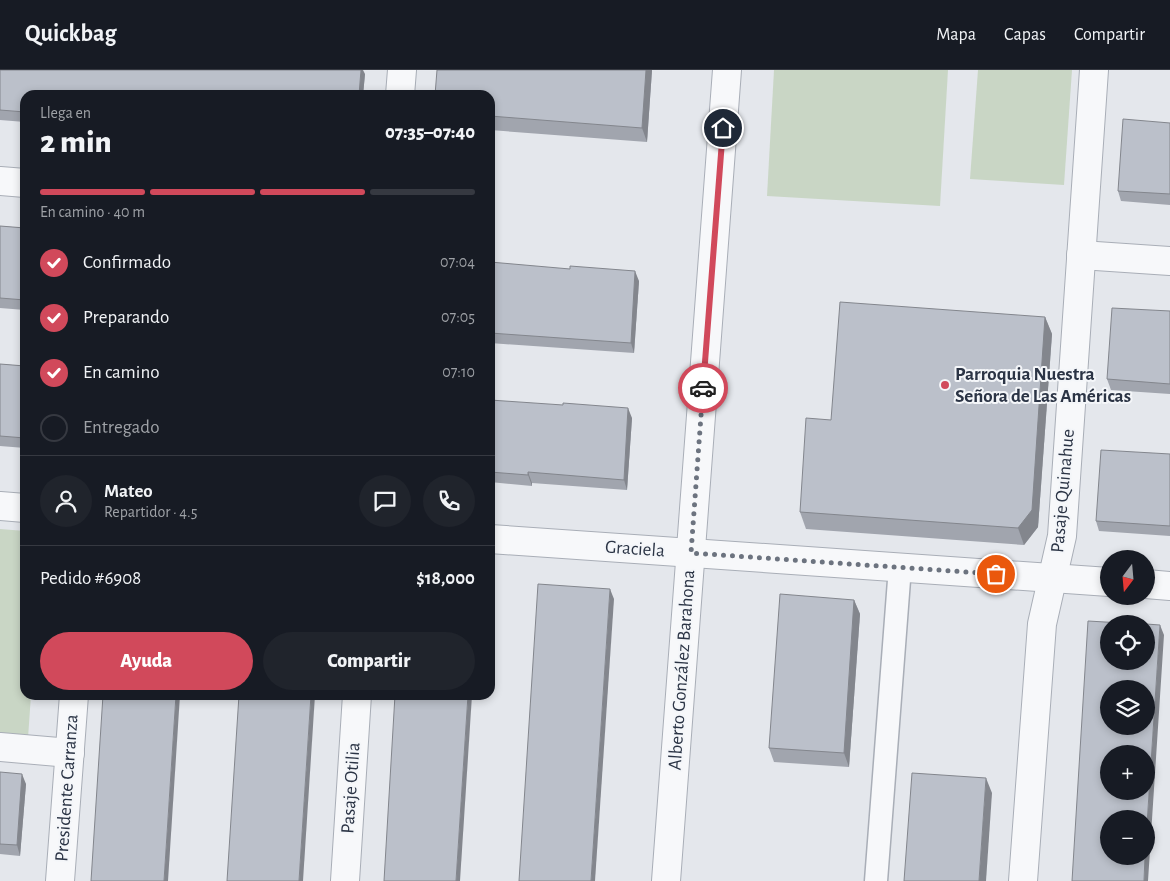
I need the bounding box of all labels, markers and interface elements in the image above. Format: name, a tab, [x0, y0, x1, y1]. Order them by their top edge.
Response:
text: Quickbag	[25, 22, 117, 46]
text: Mapa	[936, 26, 976, 44]
text: Capas	[1004, 26, 1046, 44]
text: Compartir	[1074, 26, 1145, 44]
text: Llega en	[40, 105, 91, 121]
pin	[702, 107, 744, 149]
icon: home	[709, 114, 737, 142]
text: 07:35–07:40	[385, 123, 475, 142]
text: 2 min	[40, 126, 112, 158]
text: En camino · 40 m	[40, 204, 145, 220]
icon: check	[40, 249, 68, 277]
text: Confirmado	[83, 253, 171, 272]
text: 07:04	[440, 254, 475, 270]
icon: check	[40, 304, 68, 332]
text: Preparando	[83, 308, 169, 327]
text: 07:05	[441, 309, 475, 325]
icon: check	[40, 359, 68, 387]
text: En camino	[83, 363, 160, 382]
courier	[678, 363, 728, 413]
text: 07:10	[442, 364, 475, 380]
place label: Parroquia Nuestra Señora de Las Américas	[955, 365, 1131, 406]
icon: car	[689, 374, 717, 402]
marker: Parroquia Nuestra Señora de Las Américas	[939, 379, 951, 391]
text: Entregado	[83, 418, 159, 437]
street label: Pasaje Quinahue	[1048, 428, 1078, 554]
button: person	[40, 475, 92, 527]
button: chat	[359, 475, 411, 527]
button: phone	[423, 475, 475, 527]
text: Mateo	[104, 482, 153, 501]
text: Repartidor · 4.5	[104, 504, 197, 520]
street label: Graciela	[604, 537, 666, 561]
north arrow	[1100, 550, 1155, 605]
map controls	[1100, 550, 1155, 865]
pin	[975, 553, 1017, 595]
icon: bag	[982, 560, 1010, 588]
text: Pedido #6908	[40, 569, 141, 588]
text: $18,000	[416, 569, 475, 588]
street label: Alberto González Barahona	[666, 569, 698, 771]
button: locate	[1100, 615, 1155, 670]
button: Ayuda	[40, 632, 253, 690]
button: Compartir	[263, 632, 475, 690]
button: layers	[1100, 680, 1155, 735]
street label: Presidente Carranza	[52, 713, 82, 862]
street label: Pasaje Otilia	[338, 741, 364, 834]
button: +	[1100, 745, 1155, 800]
button: −	[1100, 810, 1155, 865]

